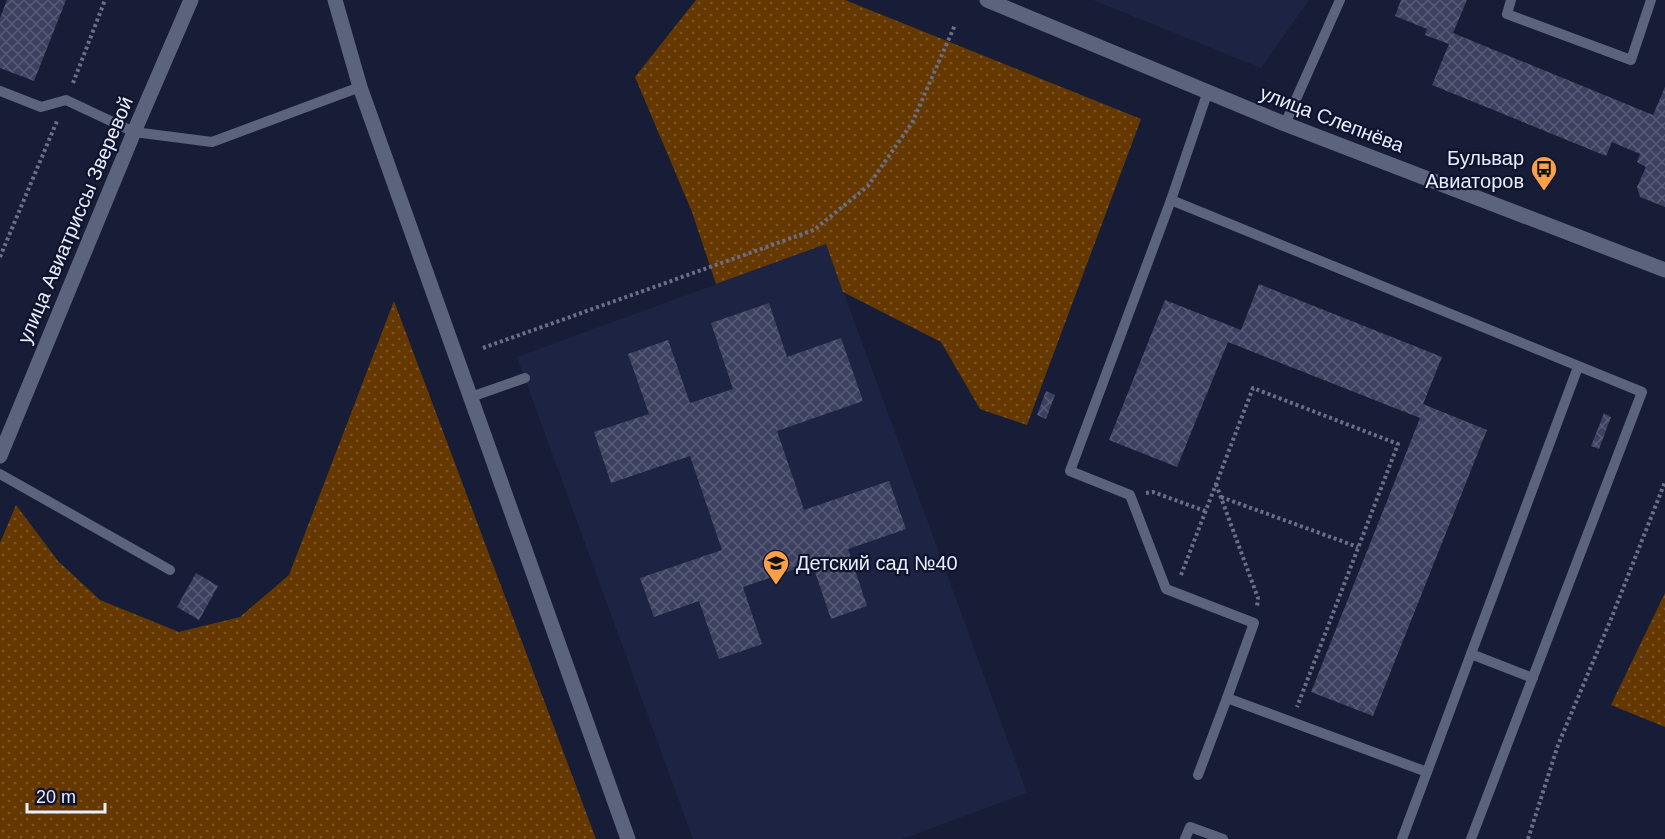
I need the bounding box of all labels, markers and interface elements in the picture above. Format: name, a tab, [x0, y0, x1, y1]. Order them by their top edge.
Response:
street label: улица Слепнёва	[1257, 81, 1408, 157]
street label: улица Авиатриссы Зверевой	[13, 93, 137, 347]
place label: Бульвар Авиаторов	[1425, 147, 1524, 192]
bus stop icon: Бульвар Авиаторов	[1529, 154, 1559, 192]
school or university icon: Детский сад №40	[761, 548, 791, 586]
place label: Детский сад №40	[796, 552, 958, 574]
scale bar	[27, 776, 105, 814]
text: 20 m	[36, 787, 76, 807]

